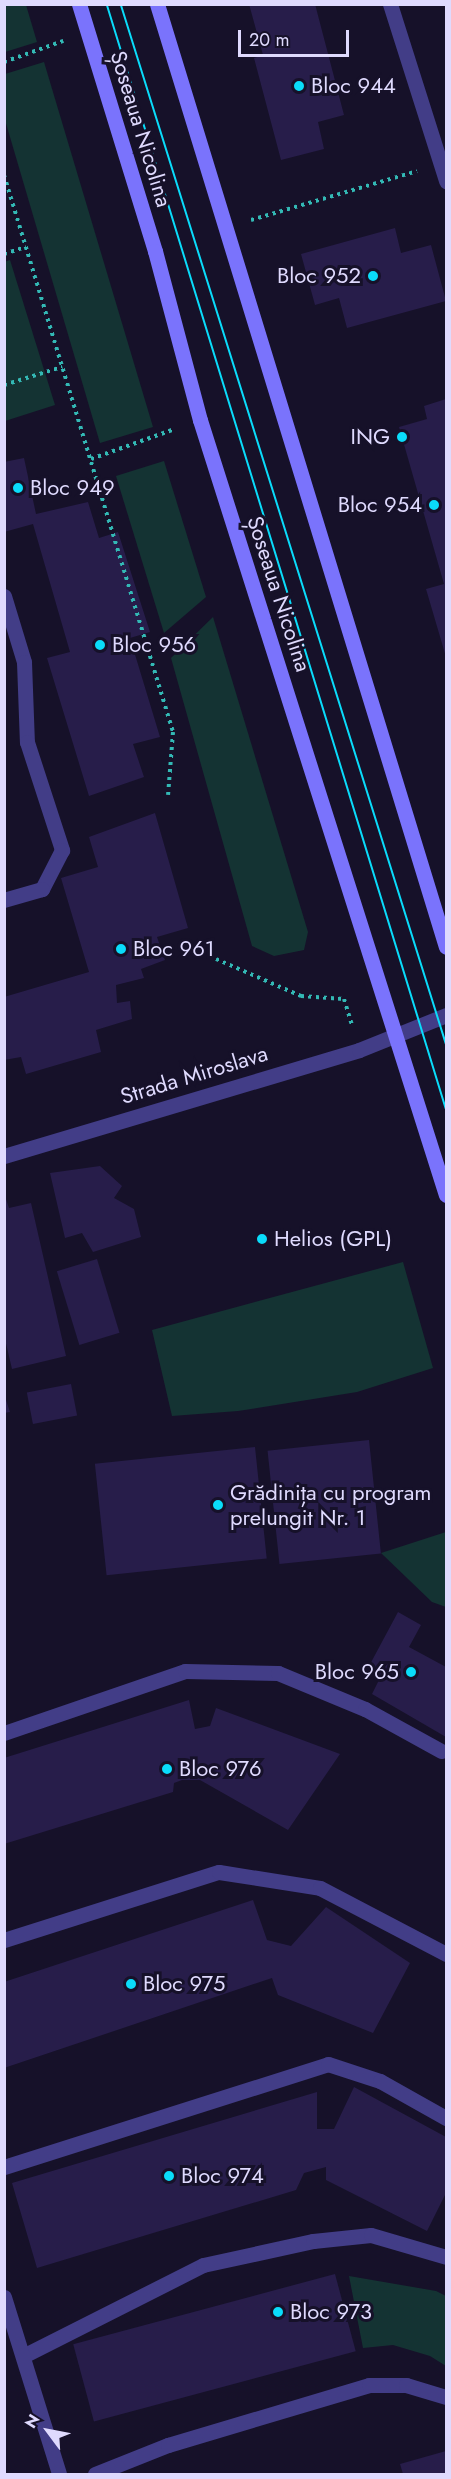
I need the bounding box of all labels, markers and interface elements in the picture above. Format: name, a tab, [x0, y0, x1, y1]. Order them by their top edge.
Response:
scale bar	[241, 18, 352, 56]
text: 20 m	[249, 27, 289, 53]
street label: Șoseaua Nicolina	[105, 48, 177, 210]
place label: Bloc 944	[311, 73, 396, 99]
marker: Bloc 944	[292, 79, 306, 93]
place label: Bloc 952	[277, 263, 361, 289]
marker: Bloc 952	[366, 269, 380, 283]
place label: ING	[351, 424, 390, 450]
marker: ING	[395, 430, 409, 444]
place label: Bloc 949	[30, 475, 115, 501]
marker: Bloc 949	[11, 481, 25, 495]
place label: Bloc 954	[338, 492, 422, 518]
marker: Bloc 954	[427, 498, 441, 512]
street label: Șoseaua Nicolina	[241, 513, 317, 675]
place label: Bloc 956	[112, 632, 196, 658]
marker: Bloc 956	[93, 638, 107, 652]
place label: Bloc 961	[133, 936, 215, 962]
marker: Bloc 961	[114, 942, 128, 956]
street label: Strada Miroslava	[117, 1040, 271, 1110]
place label: Helios (GPL)	[274, 1226, 392, 1252]
marker: Helios (GPL)	[255, 1232, 269, 1246]
place label: Grădinița cu program prelungit Nr. 1	[230, 1479, 432, 1530]
marker: Grădinița cu program prelungit Nr. 1	[211, 1498, 225, 1512]
place label: Bloc 965	[315, 1659, 399, 1685]
marker: Bloc 965	[404, 1665, 418, 1679]
place label: Bloc 976	[179, 1756, 262, 1782]
marker: Bloc 976	[160, 1762, 174, 1776]
place label: Bloc 975	[143, 1971, 225, 1997]
marker: Bloc 975	[124, 1977, 138, 1991]
place label: Bloc 974	[181, 2163, 264, 2189]
marker: Bloc 974	[162, 2169, 176, 2183]
place label: Bloc 973	[290, 2299, 372, 2325]
marker: Bloc 973	[271, 2305, 285, 2319]
north arrow	[18, 2401, 78, 2461]
text: N	[19, 2410, 45, 2433]

